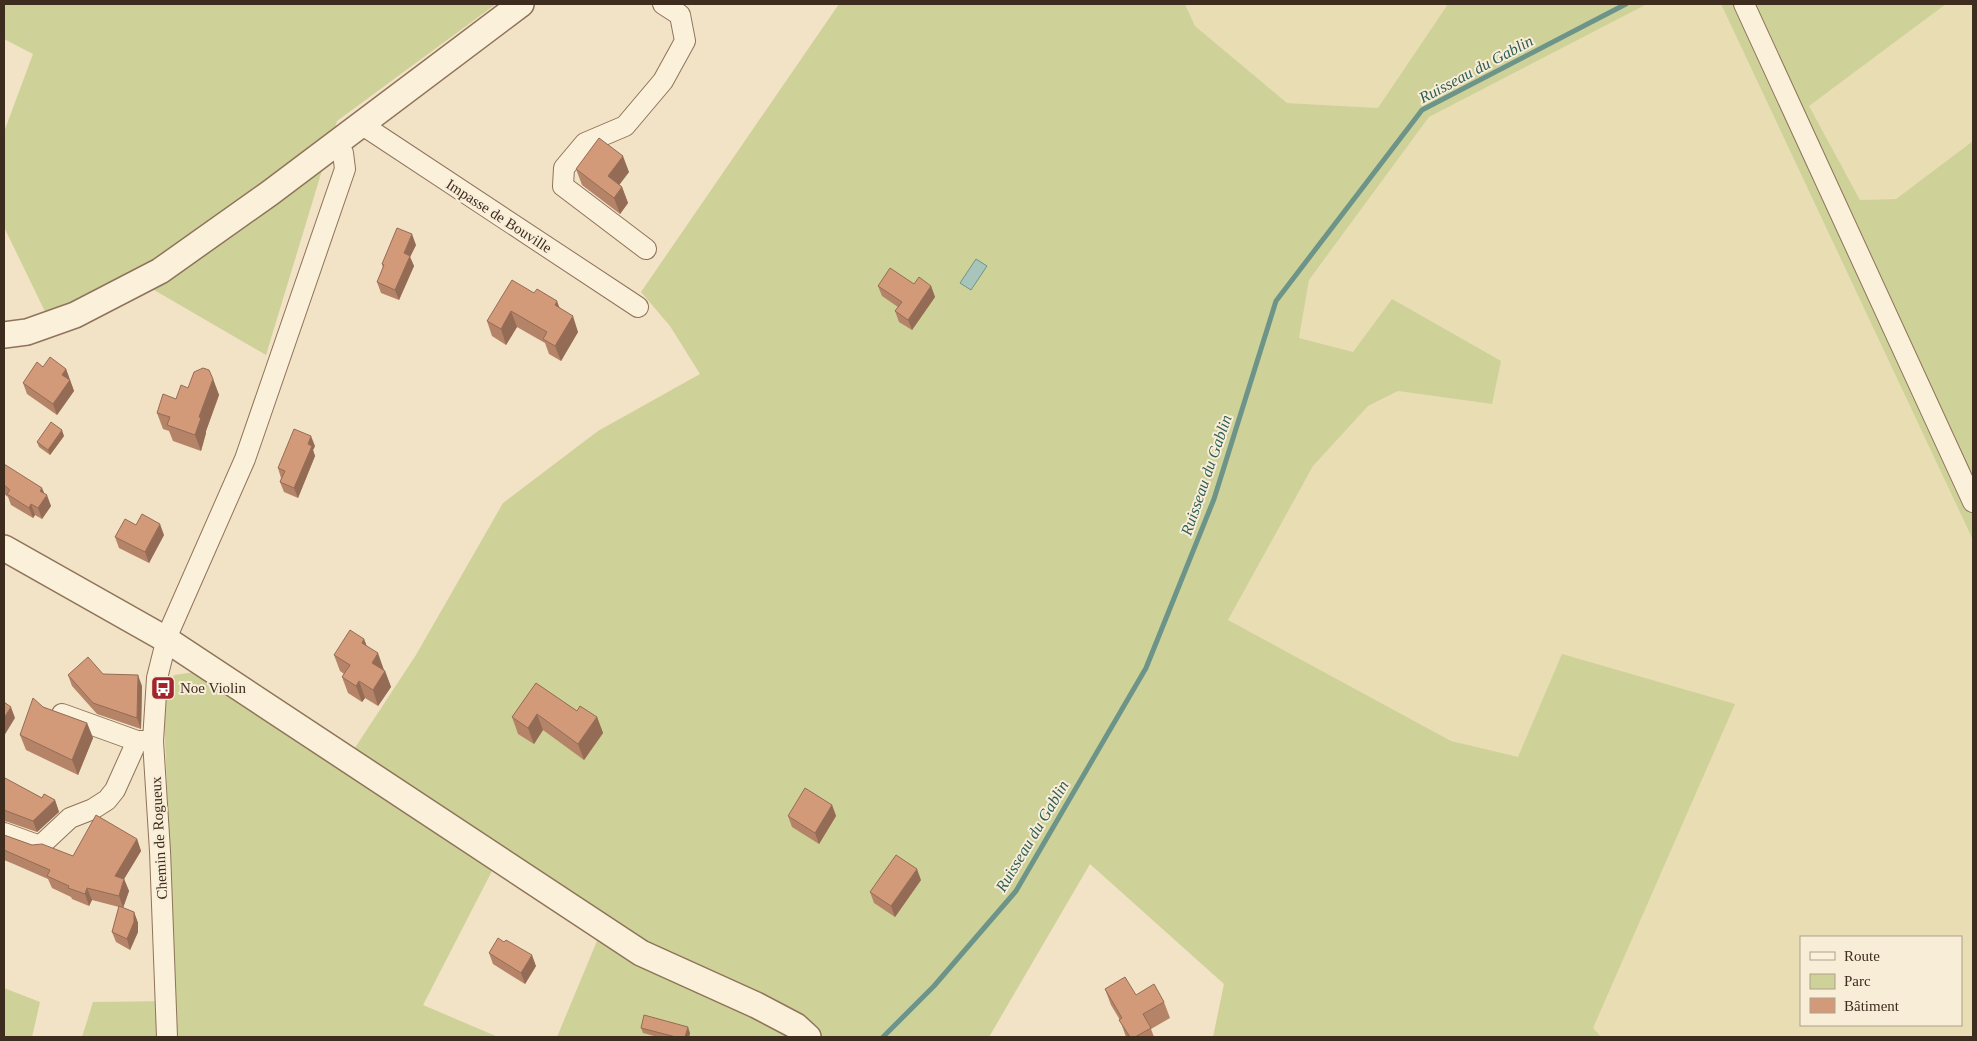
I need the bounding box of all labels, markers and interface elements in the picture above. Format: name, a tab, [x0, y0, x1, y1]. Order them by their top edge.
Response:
water label: Ruisseau du Gablin	[1415, 32, 1536, 107]
street label: Impasse de Bouville	[443, 176, 555, 256]
water label: Ruisseau du Gablin	[1177, 413, 1235, 538]
bus stop icon: Noe Violin	[150, 675, 176, 701]
place label: Noe Violin	[180, 680, 246, 696]
street label: Chemin de Rogueux	[148, 776, 170, 900]
water label: Ruisseau du Gablin	[992, 778, 1072, 895]
legend	[1800, 936, 1962, 1026]
text: Route	[1844, 948, 1880, 964]
text: Parc	[1844, 973, 1871, 989]
text: Bâtiment	[1844, 998, 1900, 1014]

